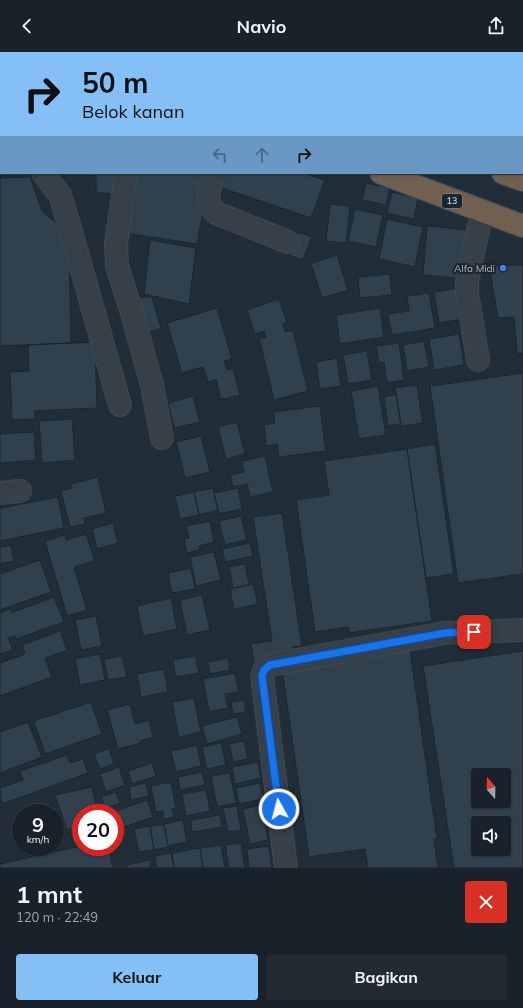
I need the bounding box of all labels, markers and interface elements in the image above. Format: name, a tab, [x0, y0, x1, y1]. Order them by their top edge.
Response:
icon: back	[16, 15, 38, 37]
text: Navio	[237, 15, 286, 38]
icon: share	[485, 15, 507, 37]
text: 50 m	[82, 65, 148, 100]
icon: right	[16, 68, 68, 120]
text: Belok kanan	[82, 100, 184, 123]
icon: left	[209, 144, 231, 166]
icon: ahead	[251, 144, 273, 166]
icon: right	[293, 144, 315, 166]
road number: 13	[442, 194, 462, 208]
place label: Alfa Midi	[454, 262, 495, 275]
marker: Alfa Midi	[498, 263, 508, 273]
pin	[457, 615, 491, 649]
icon: arrive	[463, 621, 485, 643]
north arrow	[471, 768, 511, 808]
map controls	[471, 768, 511, 856]
position arrow	[258, 788, 300, 830]
speed limit sign: 20	[72, 804, 124, 856]
text: 9	[32, 812, 44, 837]
button: sound	[471, 816, 511, 856]
text: km/h	[27, 833, 49, 846]
text: 1 mnt	[16, 879, 82, 909]
button: close	[465, 881, 507, 923]
text: 120 m · 22:49	[16, 909, 98, 925]
button: Keluar	[16, 954, 258, 1000]
button: Bagikan	[266, 954, 507, 1000]

